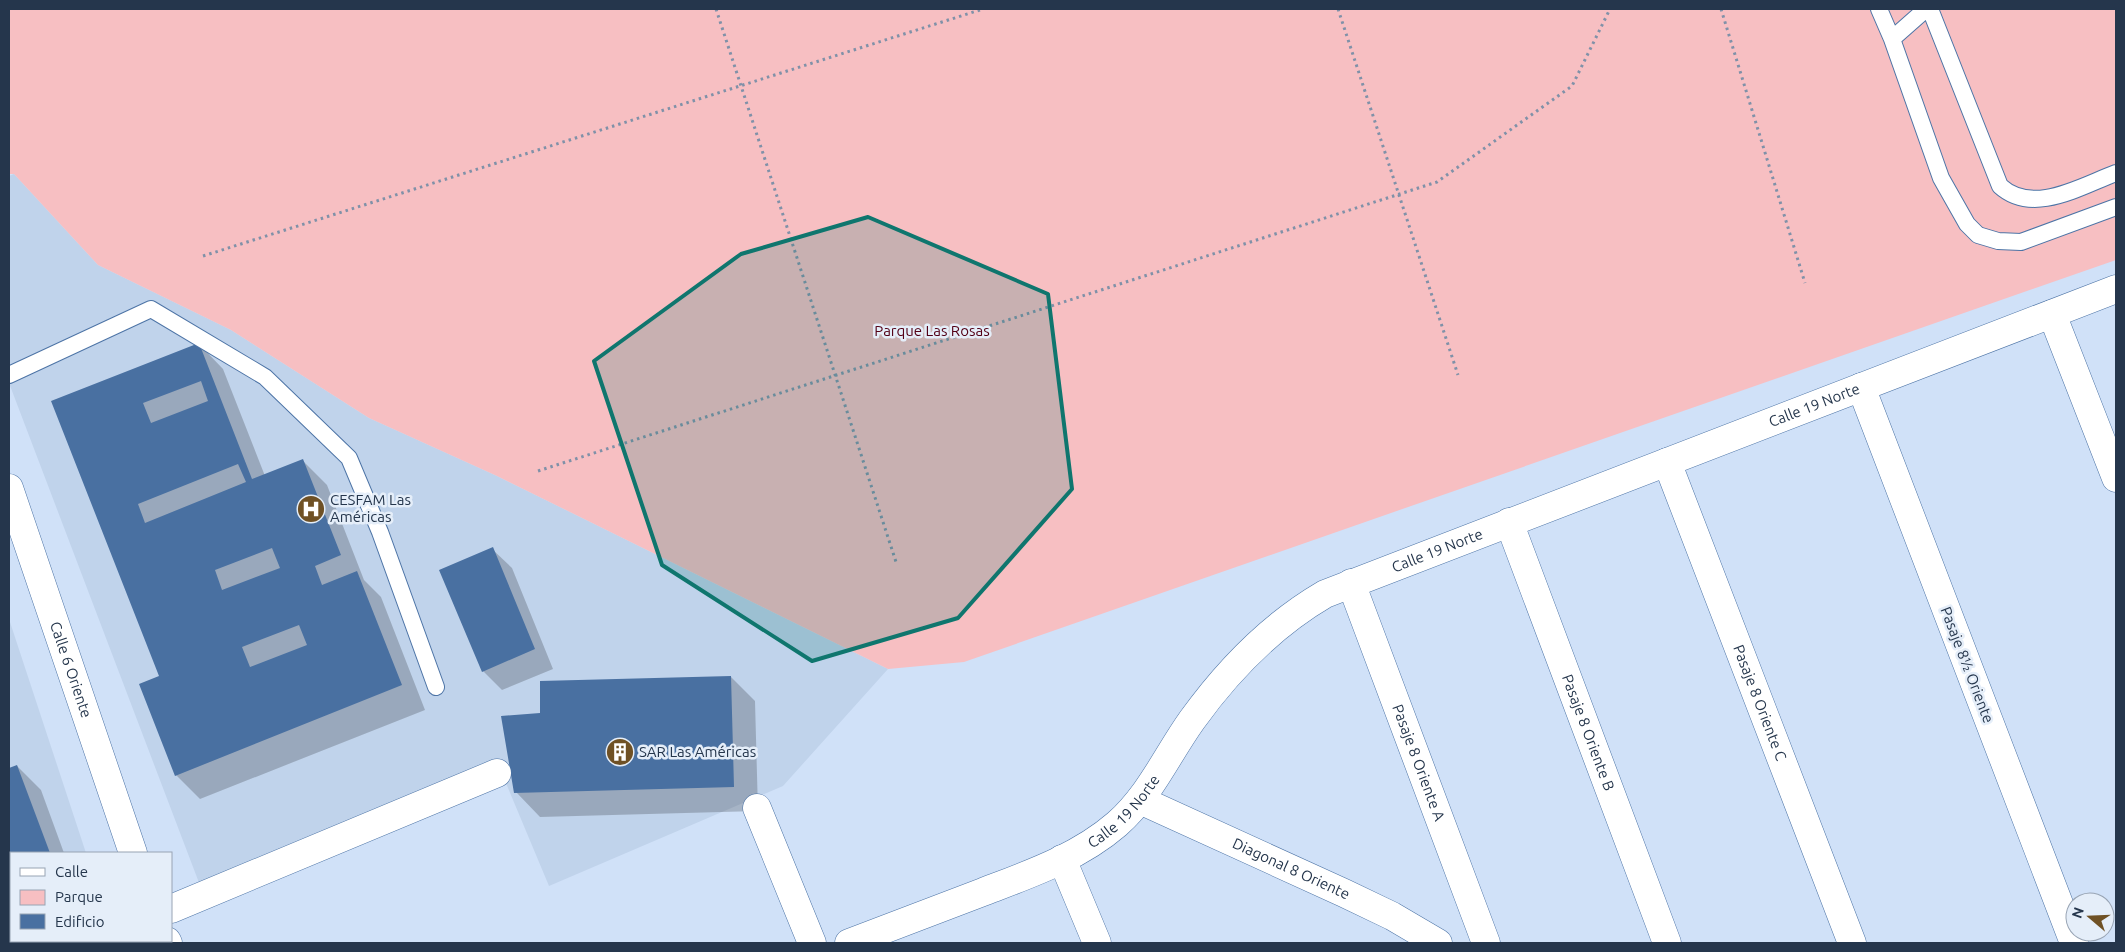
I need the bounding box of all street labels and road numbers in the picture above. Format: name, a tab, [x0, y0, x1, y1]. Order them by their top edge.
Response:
street label: Calle 19 Norte	[1766, 380, 1862, 430]
street label: Calle 19 Norte	[1389, 525, 1485, 575]
street label: Pasaje 8½ Oriente	[1937, 604, 1997, 725]
street label: Calle 6 Oriente	[47, 619, 95, 720]
street label: Pasaje 8 Oriente C	[1730, 642, 1790, 763]
street label: Pasaje 8 Oriente B	[1559, 672, 1618, 793]
street label: Pasaje 8 Oriente A	[1389, 702, 1449, 824]
street label: Calle 19 Norte	[1084, 772, 1163, 851]
street label: Diagonal 8 Oriente	[1230, 834, 1353, 902]

